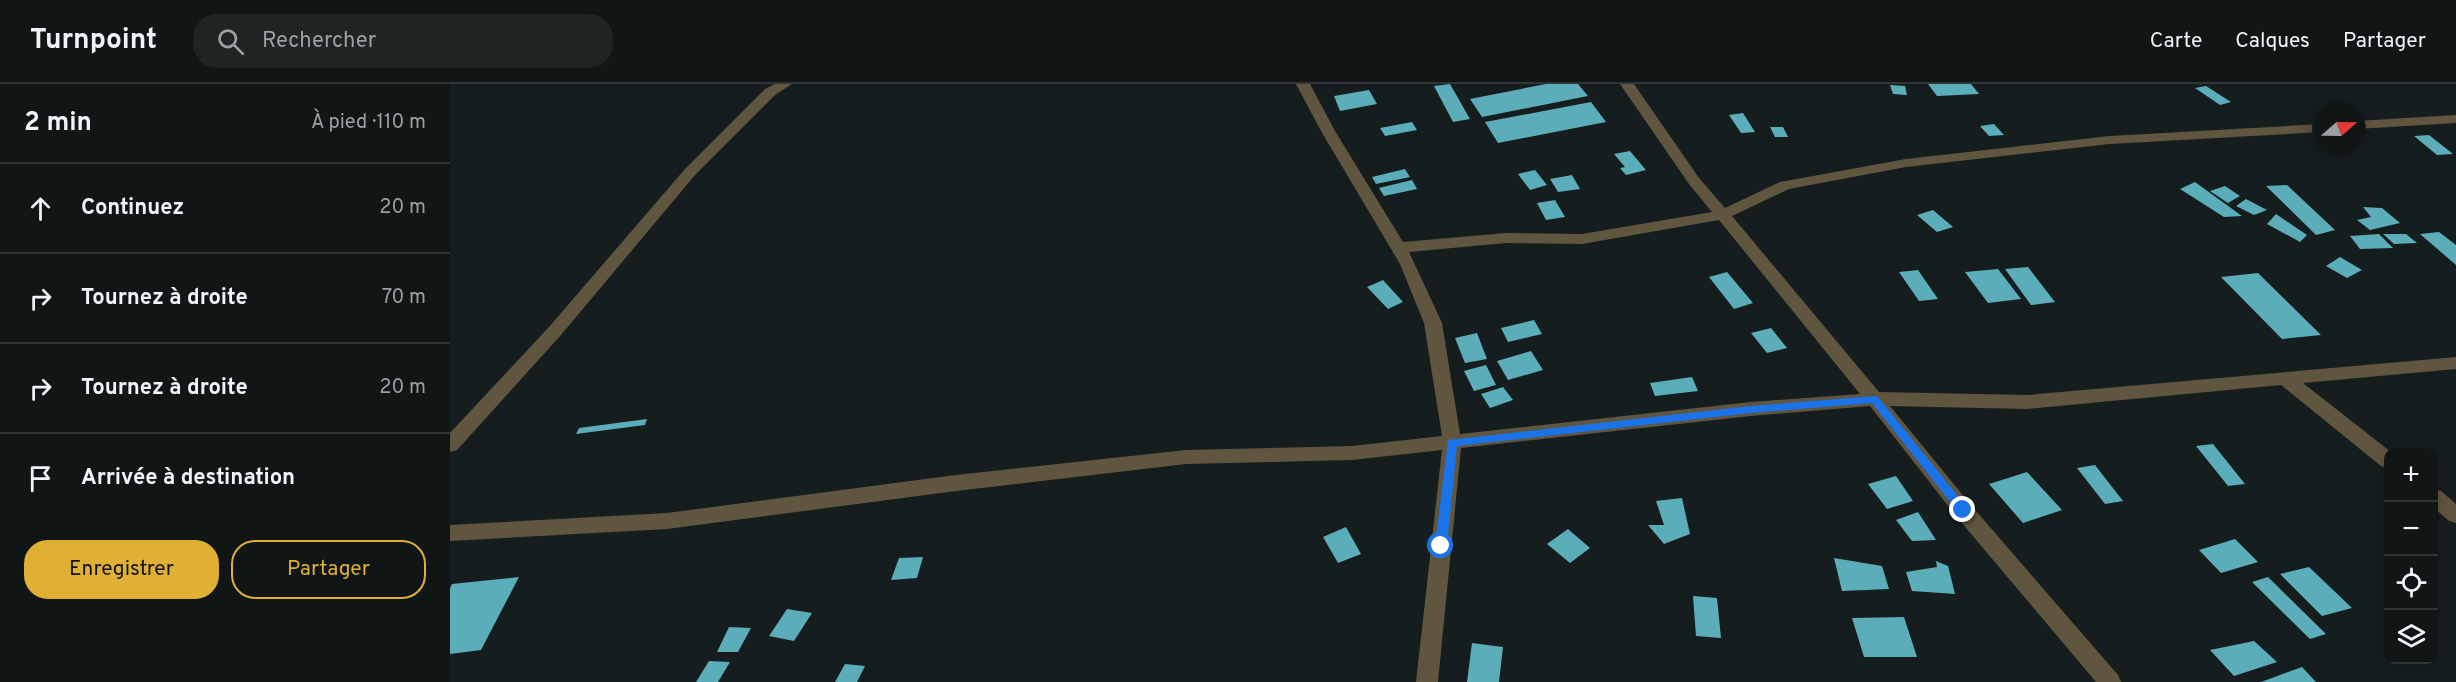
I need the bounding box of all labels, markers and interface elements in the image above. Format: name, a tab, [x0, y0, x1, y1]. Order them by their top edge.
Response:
search box	[193, 14, 613, 68]
text: Turnpoint	[30, 23, 157, 59]
icon: search	[214, 25, 247, 58]
text: Rechercher	[262, 28, 376, 55]
text: Carte	[2150, 28, 2202, 55]
text: Calques	[2235, 28, 2310, 55]
text: Partager	[2343, 28, 2426, 55]
north arrow	[2312, 102, 2366, 156]
text: 2 min	[24, 107, 92, 140]
text: À pied · 110 m	[311, 110, 426, 136]
icon: ahead	[24, 192, 57, 225]
text: Continuez	[81, 195, 184, 222]
text: 20 m	[379, 195, 426, 221]
icon: right	[24, 282, 57, 315]
text: Tournez à droite	[81, 285, 248, 312]
text: 70 m	[382, 285, 426, 311]
icon: right	[24, 372, 57, 405]
text: Tournez à droite	[81, 375, 248, 402]
text: 20 m	[379, 375, 426, 401]
map controls	[2384, 448, 2438, 664]
button: +	[2384, 448, 2438, 502]
icon: arrive	[24, 462, 57, 495]
text: Arrivée à destination	[81, 465, 295, 492]
route end	[1949, 496, 1975, 522]
button: −	[2384, 502, 2438, 556]
route start	[1427, 532, 1453, 558]
button: Enregistrer	[24, 540, 219, 599]
button: Partager	[231, 540, 426, 599]
button: locate	[2384, 556, 2438, 610]
button: layers	[2384, 610, 2438, 664]

